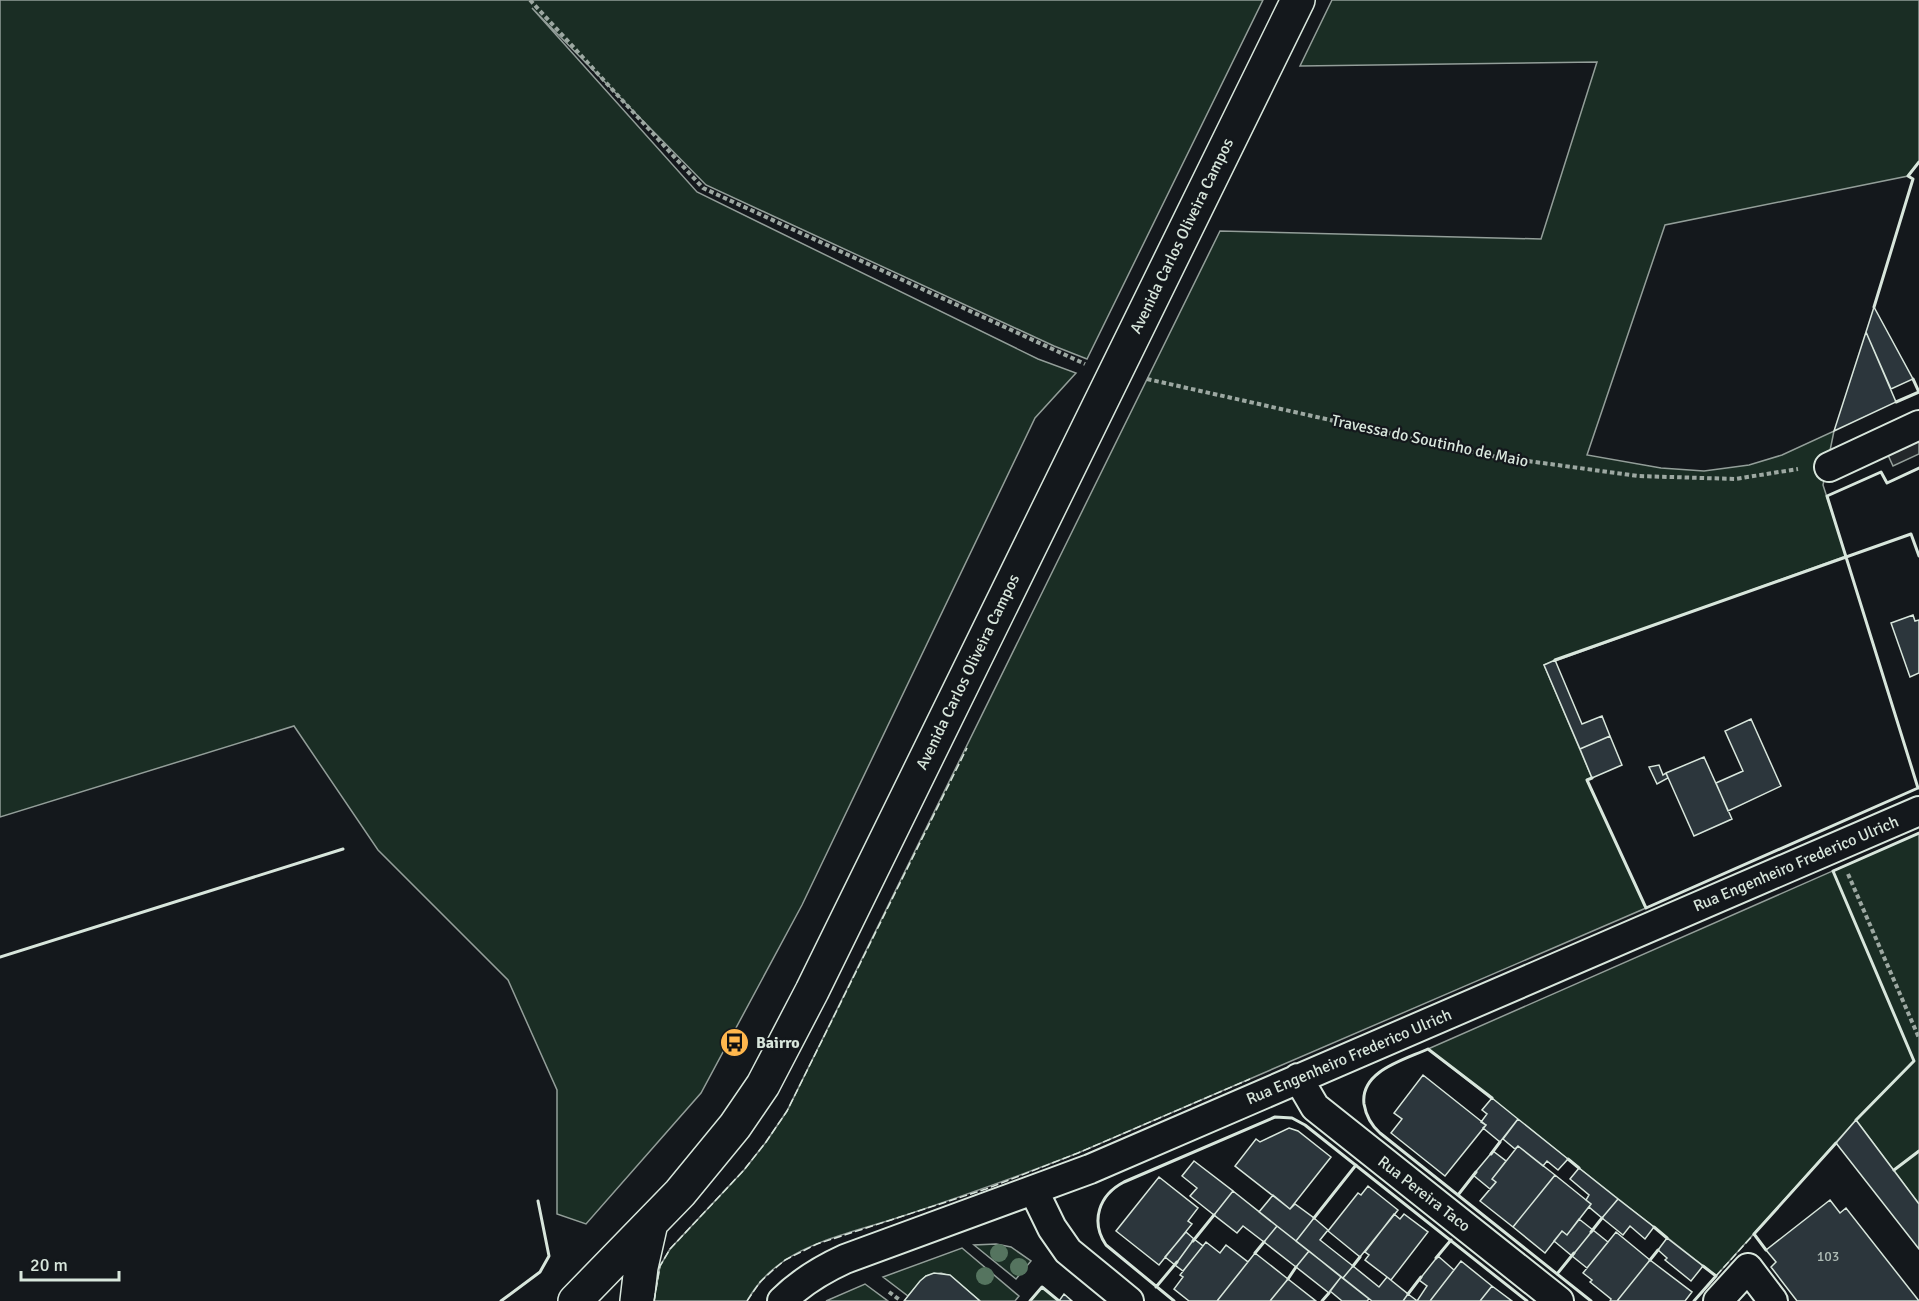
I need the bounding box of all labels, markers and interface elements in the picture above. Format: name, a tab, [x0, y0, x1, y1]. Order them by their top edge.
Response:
street label: Avenida Carlos Oliveira Campos	[1126, 135, 1238, 337]
street label: Travessa do Soutinho de Maio	[1330, 410, 1530, 472]
street label: Avenida Carlos Oliveira Campos	[912, 571, 1024, 773]
street label: Rua Engenheiro Frederico Ulrich	[1690, 812, 1902, 916]
street label: Rua Engenheiro Frederico Ulrich	[1243, 1005, 1455, 1109]
bus stop icon: Bairro	[719, 1027, 751, 1059]
place label: Bairro	[756, 1033, 800, 1053]
street label: Rua Pereira Taco	[1374, 1152, 1474, 1236]
scale bar	[21, 1244, 118, 1282]
house number: 103	[1817, 1248, 1839, 1265]
text: 20 m	[30, 1254, 68, 1276]

